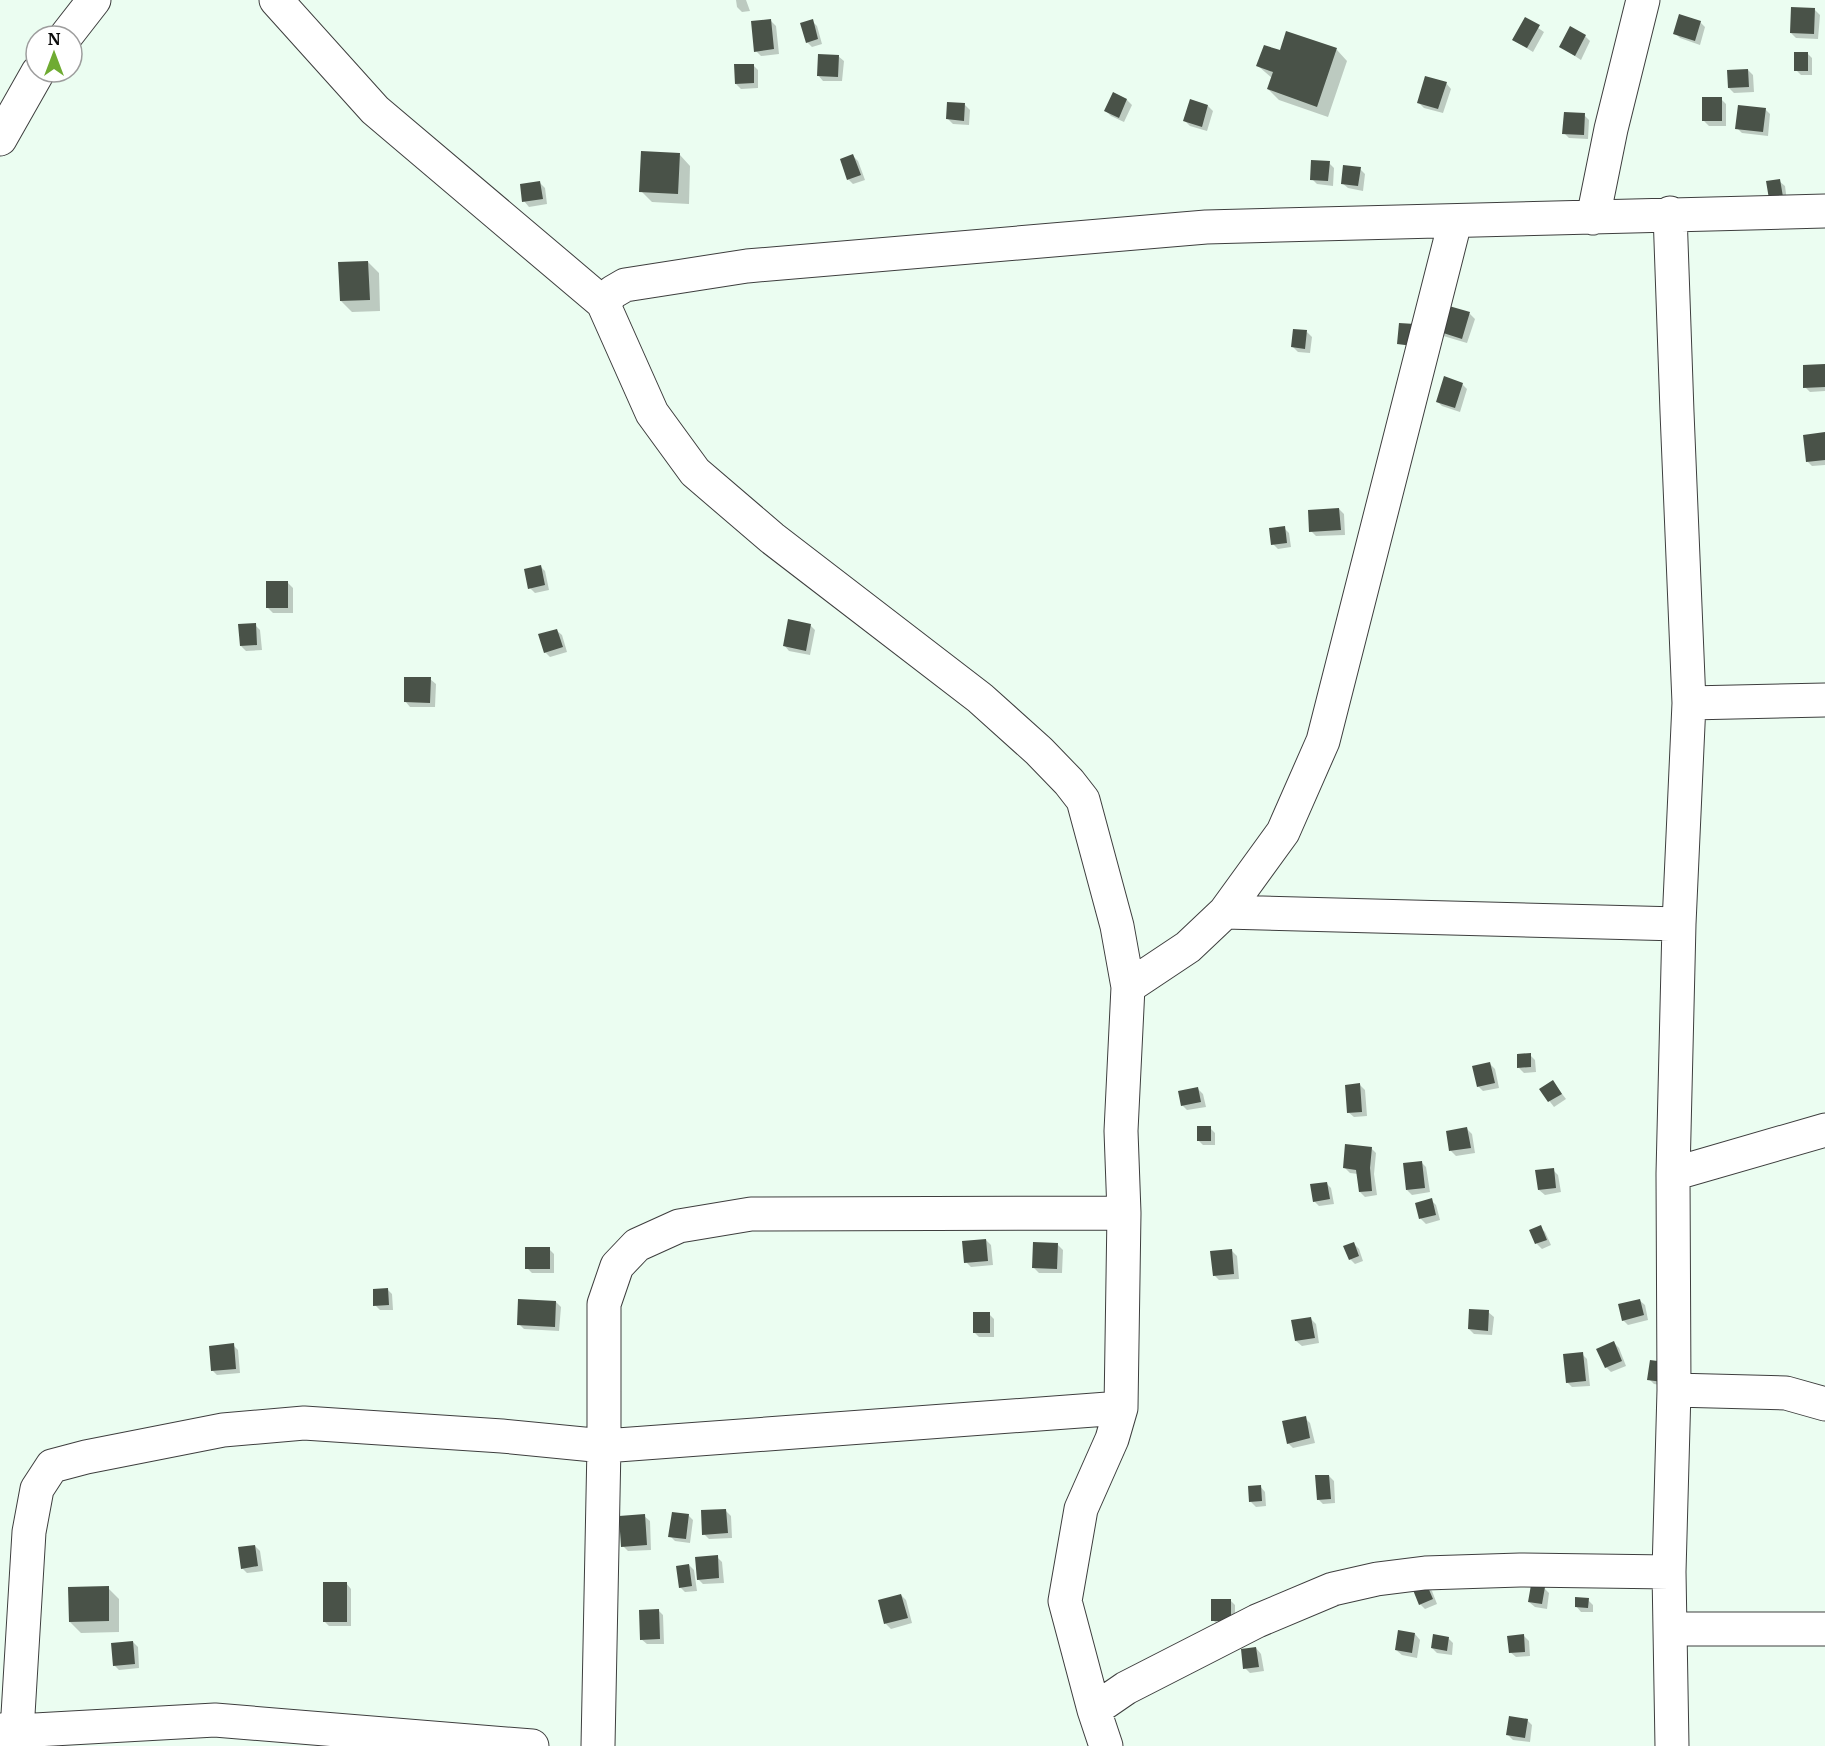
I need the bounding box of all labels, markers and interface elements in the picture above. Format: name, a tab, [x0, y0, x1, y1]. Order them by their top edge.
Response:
north arrow	[24, 24, 84, 84]
text: N	[48, 29, 61, 49]

